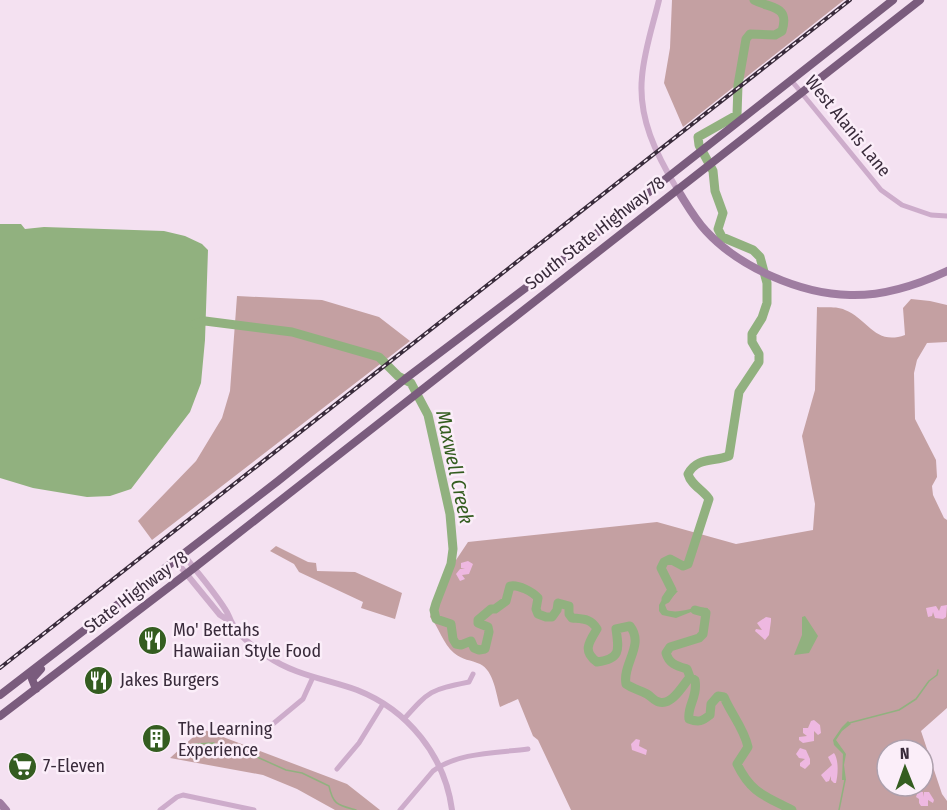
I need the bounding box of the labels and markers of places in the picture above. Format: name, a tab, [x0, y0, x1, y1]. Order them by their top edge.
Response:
place label: Mo' Bettahs Hawaiian Style Food	[173, 619, 321, 662]
restaurant icon: Mo' Bettahs Hawaiian Style Food	[136, 624, 168, 656]
restaurant icon: Jakes Burgers	[83, 664, 115, 696]
place label: Jakes Burgers	[120, 669, 219, 691]
place label: The Learning Experience	[178, 718, 273, 761]
building icon: The Learning Experience	[141, 723, 173, 755]
supermarket icon: 7-Eleven	[6, 750, 38, 782]
place label: 7-Eleven	[43, 755, 105, 777]

